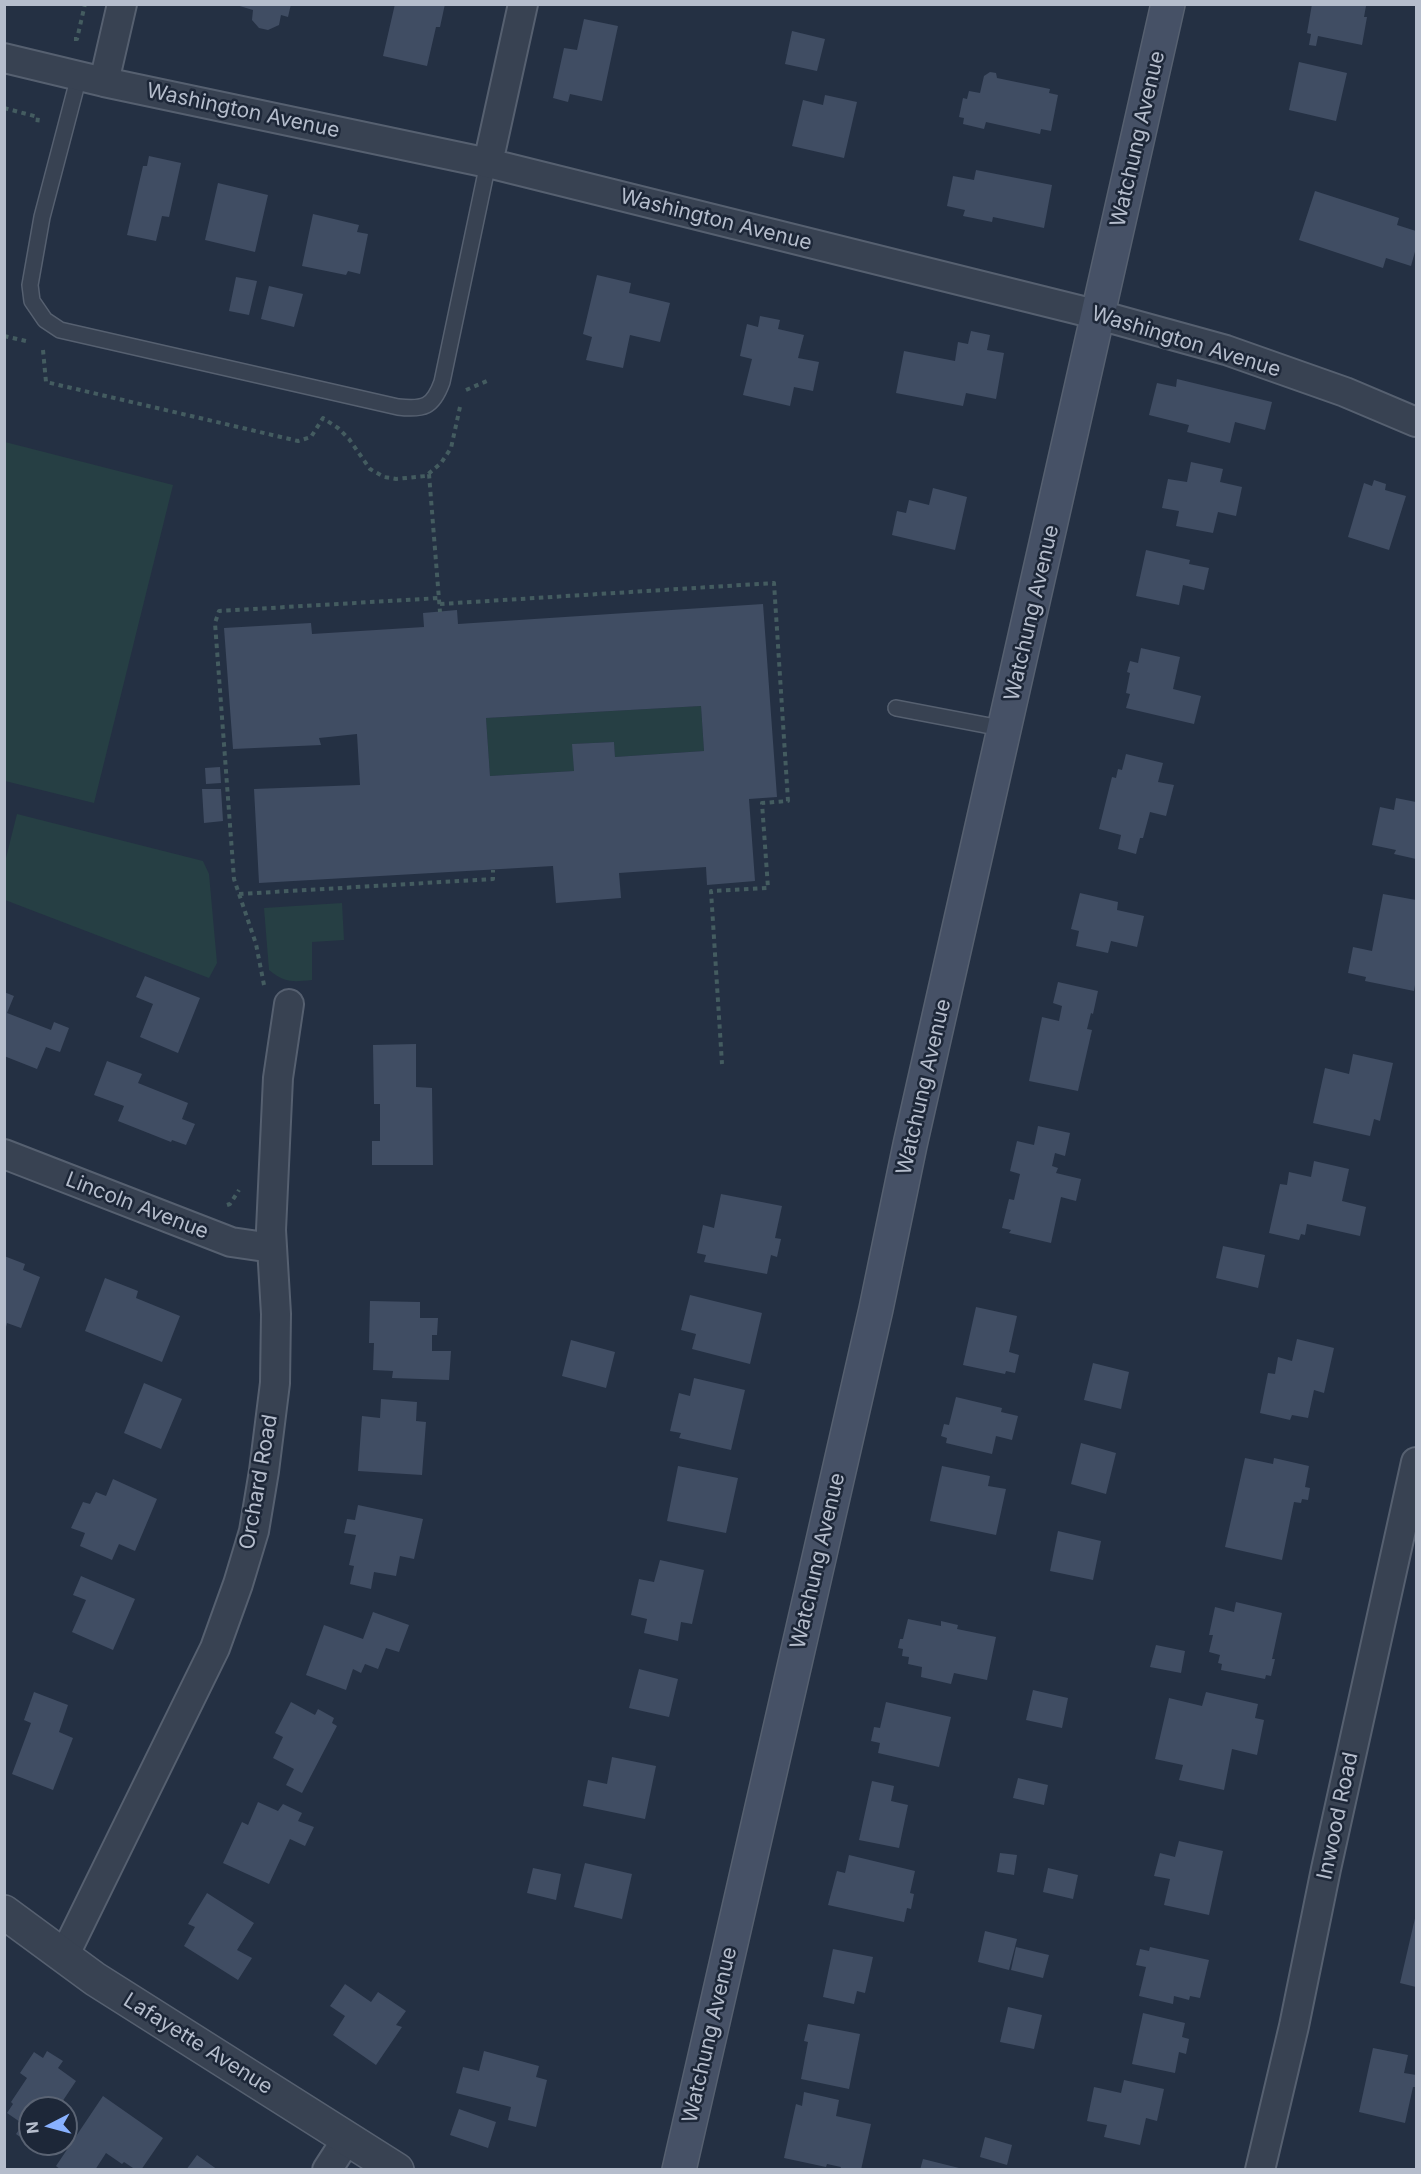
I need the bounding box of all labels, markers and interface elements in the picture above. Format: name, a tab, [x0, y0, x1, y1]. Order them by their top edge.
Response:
street label: Watchung Avenue	[1105, 49, 1171, 229]
street label: Washington Avenue	[144, 78, 342, 144]
street label: Washington Avenue	[618, 184, 814, 256]
street label: Washington Avenue	[1088, 301, 1284, 383]
street label: Watchung Avenue	[999, 523, 1065, 703]
street label: Watchung Avenue	[891, 997, 957, 1177]
street label: Lincoln Avenue	[62, 1167, 212, 1245]
street label: Orchard Road	[235, 1412, 283, 1552]
street label: Watchung Avenue	[785, 1471, 851, 1651]
street label: Inwood Road	[1312, 1750, 1364, 1882]
street label: Watchung Avenue	[677, 1945, 743, 2125]
street label: Lafayette Avenue	[119, 1988, 277, 2100]
north arrow	[18, 2096, 78, 2156]
text: N	[22, 2121, 43, 2135]

